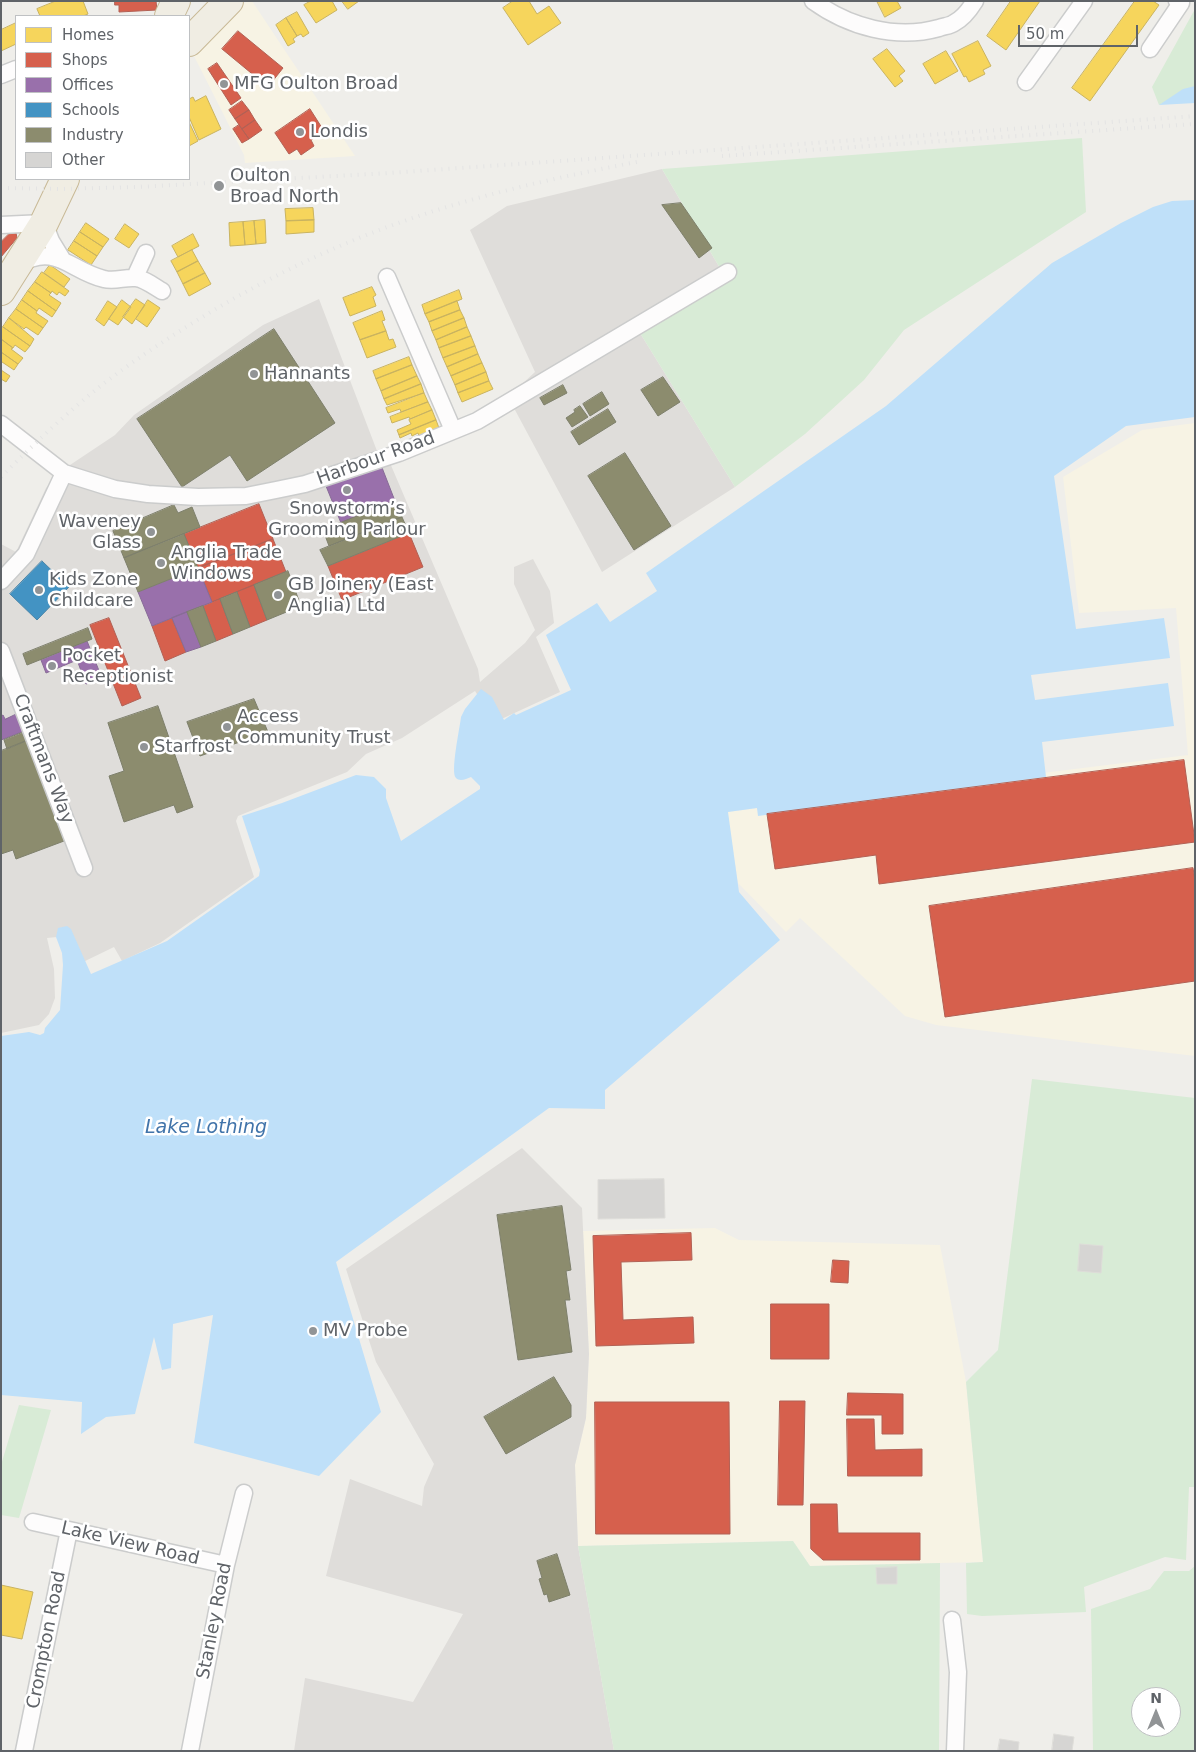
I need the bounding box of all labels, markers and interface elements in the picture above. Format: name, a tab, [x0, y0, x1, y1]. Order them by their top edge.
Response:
legend	[15, 15, 190, 180]
scale bar	[1021, 15, 1141, 47]
text: 50 m	[1026, 25, 1064, 43]
text: Homes	[62, 26, 114, 44]
text: Shops	[62, 51, 108, 69]
place label: MFG Oulton Broad	[234, 73, 398, 95]
text: Offices	[62, 76, 114, 94]
marker: MFG Oulton Broad	[218, 78, 230, 90]
text: Schools	[62, 101, 120, 119]
place label: Londis	[310, 121, 368, 143]
text: Industry	[62, 126, 124, 144]
marker: Londis	[294, 126, 306, 138]
text: Other	[62, 151, 105, 169]
place label: Oulton Broad North	[230, 165, 339, 208]
marker: Oulton Broad North	[212, 179, 226, 193]
place label: Hannants	[264, 363, 350, 385]
marker: Hannants	[248, 368, 260, 380]
street label: Harbour Road	[314, 428, 438, 490]
marker: Snowstorm’s Grooming Parlour	[341, 484, 353, 496]
place label: Snowstorm’s Grooming Parlour	[268, 498, 426, 540]
place label: Waveney Glass	[58, 511, 141, 554]
marker: Waveney Glass	[145, 526, 157, 538]
place label: Anglia Trade Windows	[171, 542, 282, 584]
marker: Anglia Trade Windows	[155, 557, 167, 569]
place label: Kids Zone Childcare	[49, 569, 138, 612]
place label: GB Joinery (East Anglia) Ltd	[288, 574, 433, 616]
marker: Kids Zone Childcare	[33, 584, 45, 596]
marker: GB Joinery (East Anglia) Ltd	[272, 589, 284, 601]
place label: Pocket Receptionist	[62, 645, 173, 688]
marker: Pocket Receptionist	[46, 660, 58, 672]
street label: Craftmans Way	[8, 691, 78, 827]
place label: Access Community Trust	[237, 706, 390, 749]
marker: Access Community Trust	[221, 721, 233, 733]
place label: Starfrost	[154, 736, 232, 758]
marker: Starfrost	[138, 741, 150, 753]
water label: Lake Lothing	[145, 1117, 267, 1139]
place label: MV Probe	[323, 1320, 408, 1342]
marker: MV Probe	[307, 1325, 319, 1337]
street label: Lake View Road	[59, 1518, 201, 1570]
street label: Stanley Road	[193, 1561, 237, 1681]
street label: Crompton Road	[23, 1569, 71, 1711]
north arrow	[1131, 1687, 1181, 1737]
text: N	[1150, 1690, 1162, 1706]

